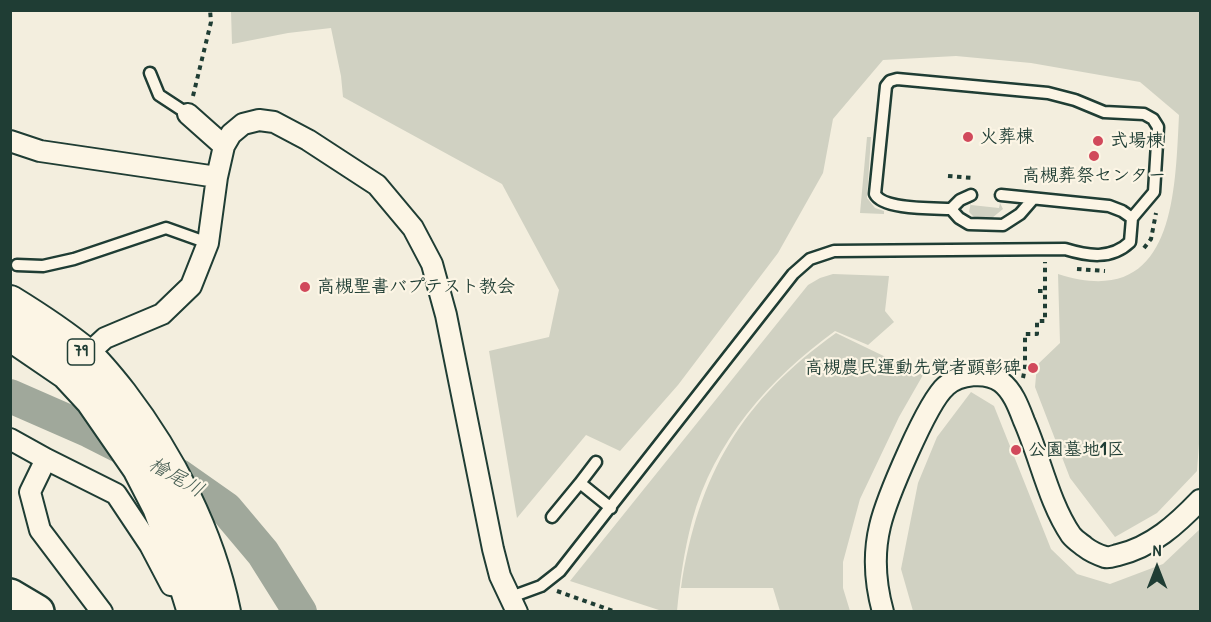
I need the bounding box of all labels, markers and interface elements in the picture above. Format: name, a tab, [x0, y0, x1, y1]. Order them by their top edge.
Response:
place label: 火葬棟	[980, 126, 1034, 148]
marker: 火葬棟	[961, 130, 975, 144]
place label: 式場棟	[1110, 130, 1164, 152]
marker: 式場棟	[1091, 134, 1105, 148]
marker: 高槻葬祭センター	[1087, 149, 1101, 163]
place label: 高槻葬祭センター	[1022, 165, 1166, 187]
place label: 高槻聖書バプテスト教会	[317, 276, 515, 298]
marker: 高槻聖書バプテスト教会	[298, 280, 312, 294]
road number: 79	[68, 339, 94, 365]
place label: 高槻農民運動先覚者顕彰碑	[805, 357, 1021, 379]
marker: 高槻農民運動先覚者顕彰碑	[1026, 361, 1040, 375]
place label: 公園墓地1区	[1028, 439, 1125, 461]
marker: 公園墓地1区	[1009, 443, 1023, 457]
water label: 檜尾川	[144, 453, 208, 503]
north arrow	[1127, 538, 1187, 598]
text: N	[1153, 539, 1161, 561]

